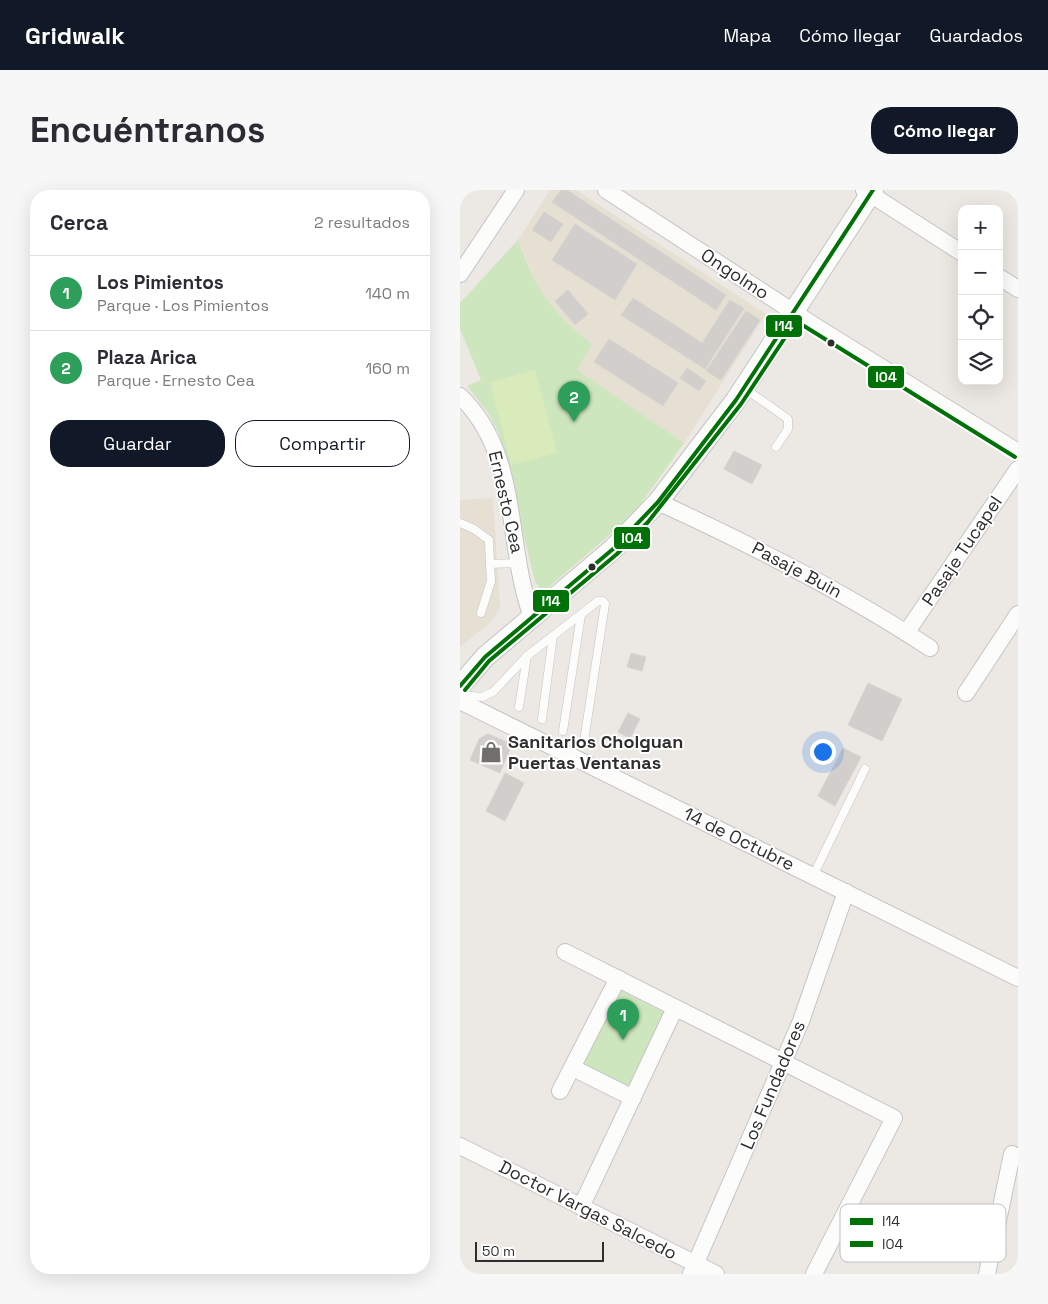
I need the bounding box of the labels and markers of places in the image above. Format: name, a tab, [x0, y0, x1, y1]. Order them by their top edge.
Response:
unlabelled marker	[826, 338, 836, 348]
pin: 2	[558, 381, 590, 422]
unlabelled marker	[587, 562, 597, 572]
place label: Sanitarios Cholguan Puertas Ventanas	[508, 730, 683, 774]
shop icon: Sanitarios Cholguan Puertas Ventanas	[478, 739, 504, 765]
pin: 1	[607, 999, 639, 1040]

